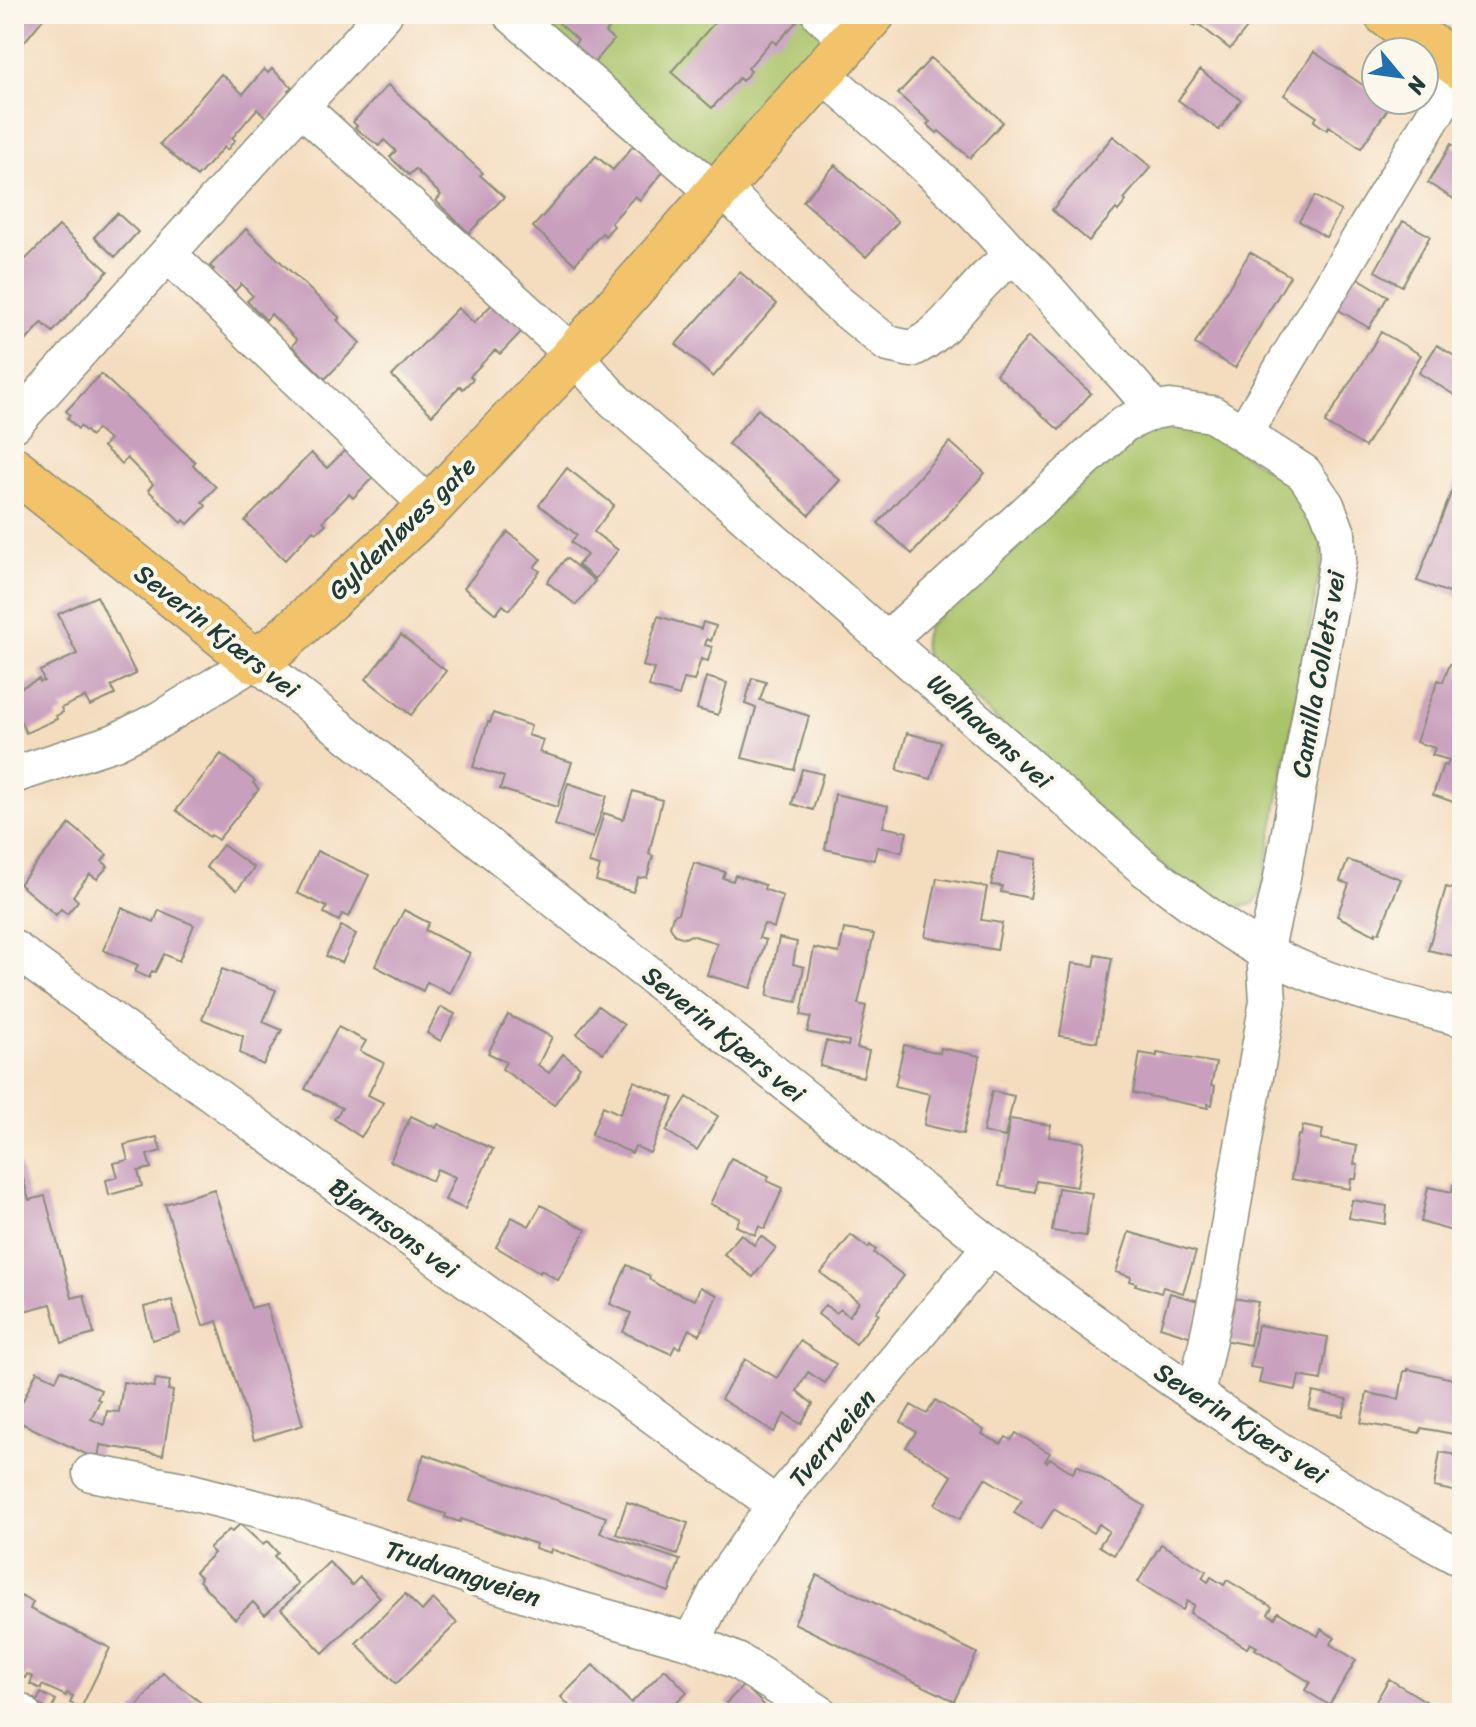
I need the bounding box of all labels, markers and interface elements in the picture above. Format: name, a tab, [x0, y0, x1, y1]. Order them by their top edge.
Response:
north arrow	[1360, 36, 1440, 116]
text: N	[1396, 68, 1438, 102]
street label: Gyldenløves gate	[317, 444, 487, 612]
street label: Severin Kjærs vei	[124, 551, 311, 711]
street label: Camilla Collets vei	[1277, 566, 1359, 781]
street label: Welhavens vei	[916, 661, 1065, 801]
street label: Severin Kjærs vei	[632, 953, 817, 1115]
street label: Bjørnsons vei	[319, 1165, 470, 1292]
street label: Severin Kjærs vei	[1145, 1349, 1338, 1497]
street label: Tverrveien	[776, 1378, 888, 1498]
street label: Trudvangveien	[379, 1526, 547, 1620]

